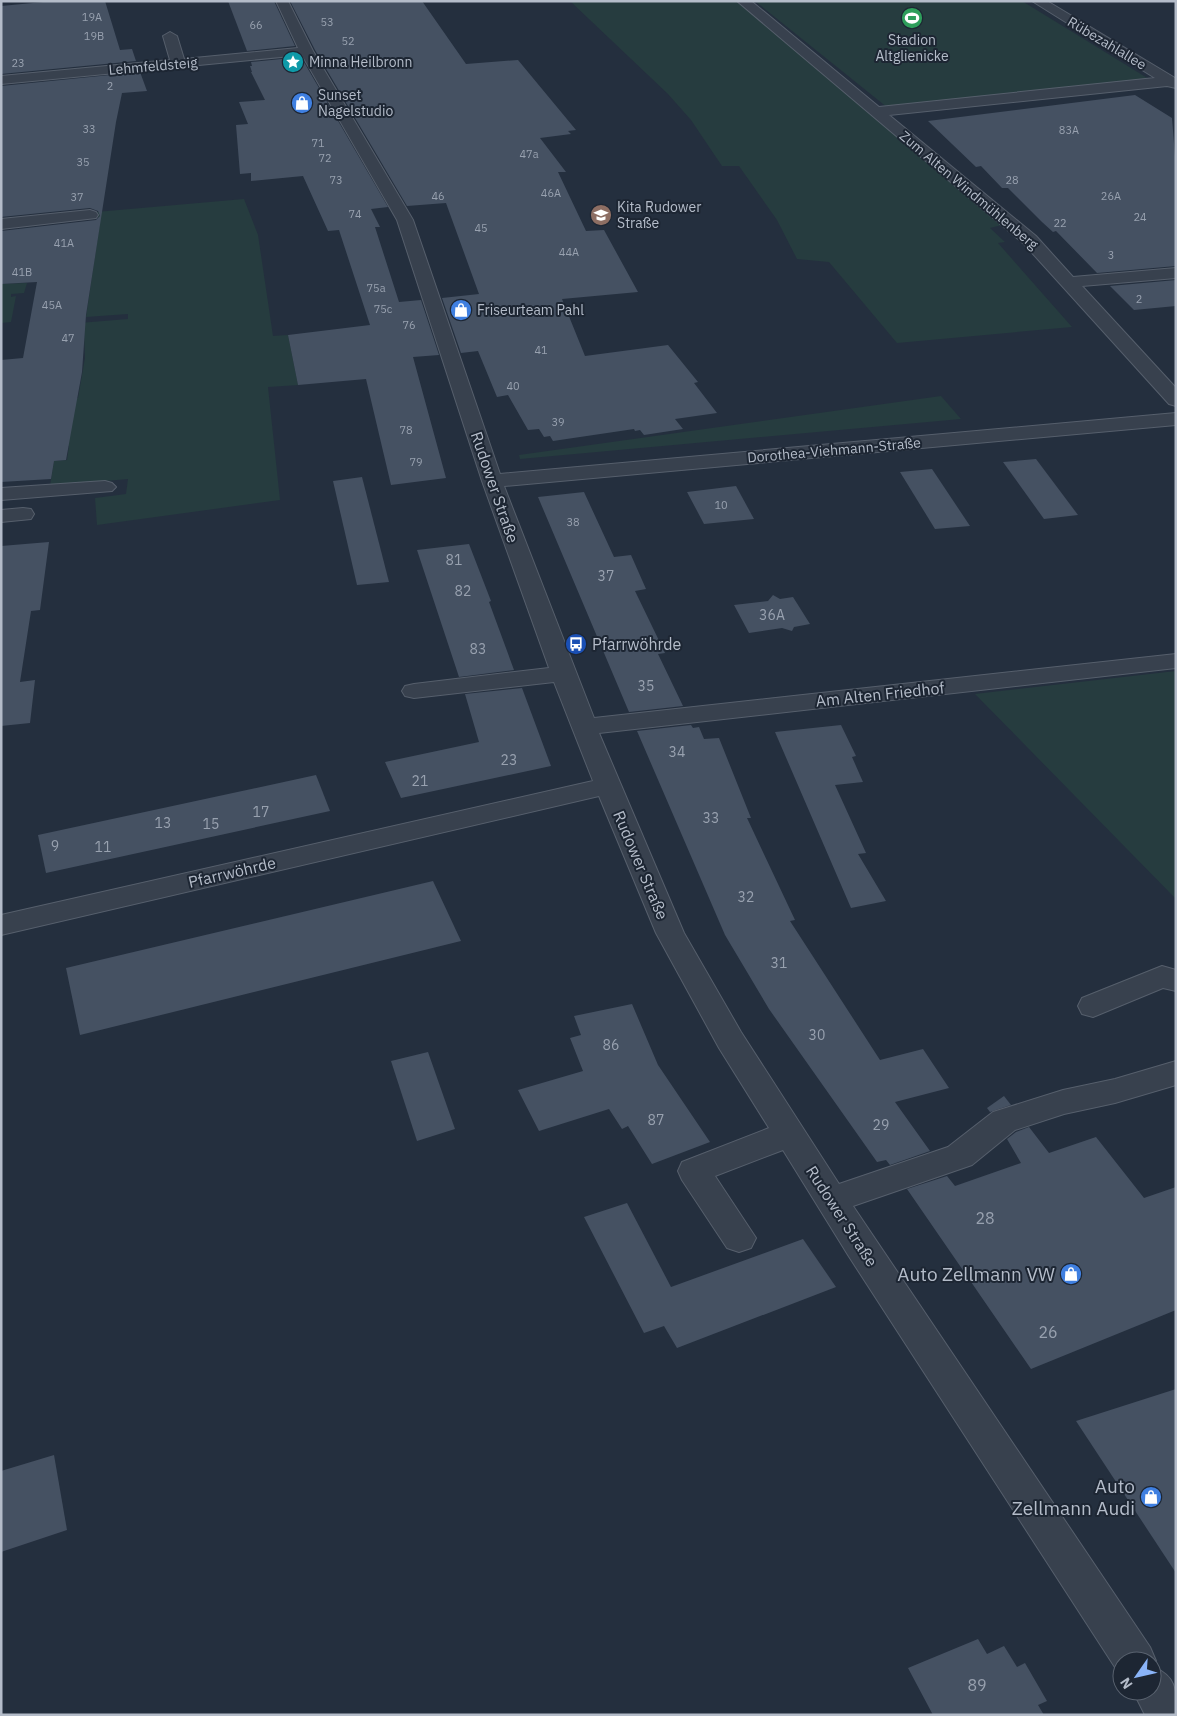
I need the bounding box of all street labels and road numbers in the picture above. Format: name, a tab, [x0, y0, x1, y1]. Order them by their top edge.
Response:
street label: Rübezahlallee	[1064, 12, 1150, 74]
street label: Lehmfeldsteig	[108, 53, 199, 79]
street label: Zum Alten Windmühlenberg	[896, 127, 1043, 254]
street label: Rudower Straße	[467, 429, 523, 545]
street label: Dorothea-Viehmann-Straße	[746, 433, 922, 467]
street label: Am Alten Friedhof	[815, 677, 945, 711]
street label: Rudower Straße	[609, 808, 673, 923]
street label: Pfarrwöhrde	[186, 852, 278, 892]
street label: Rudower Straße	[802, 1162, 882, 1270]

